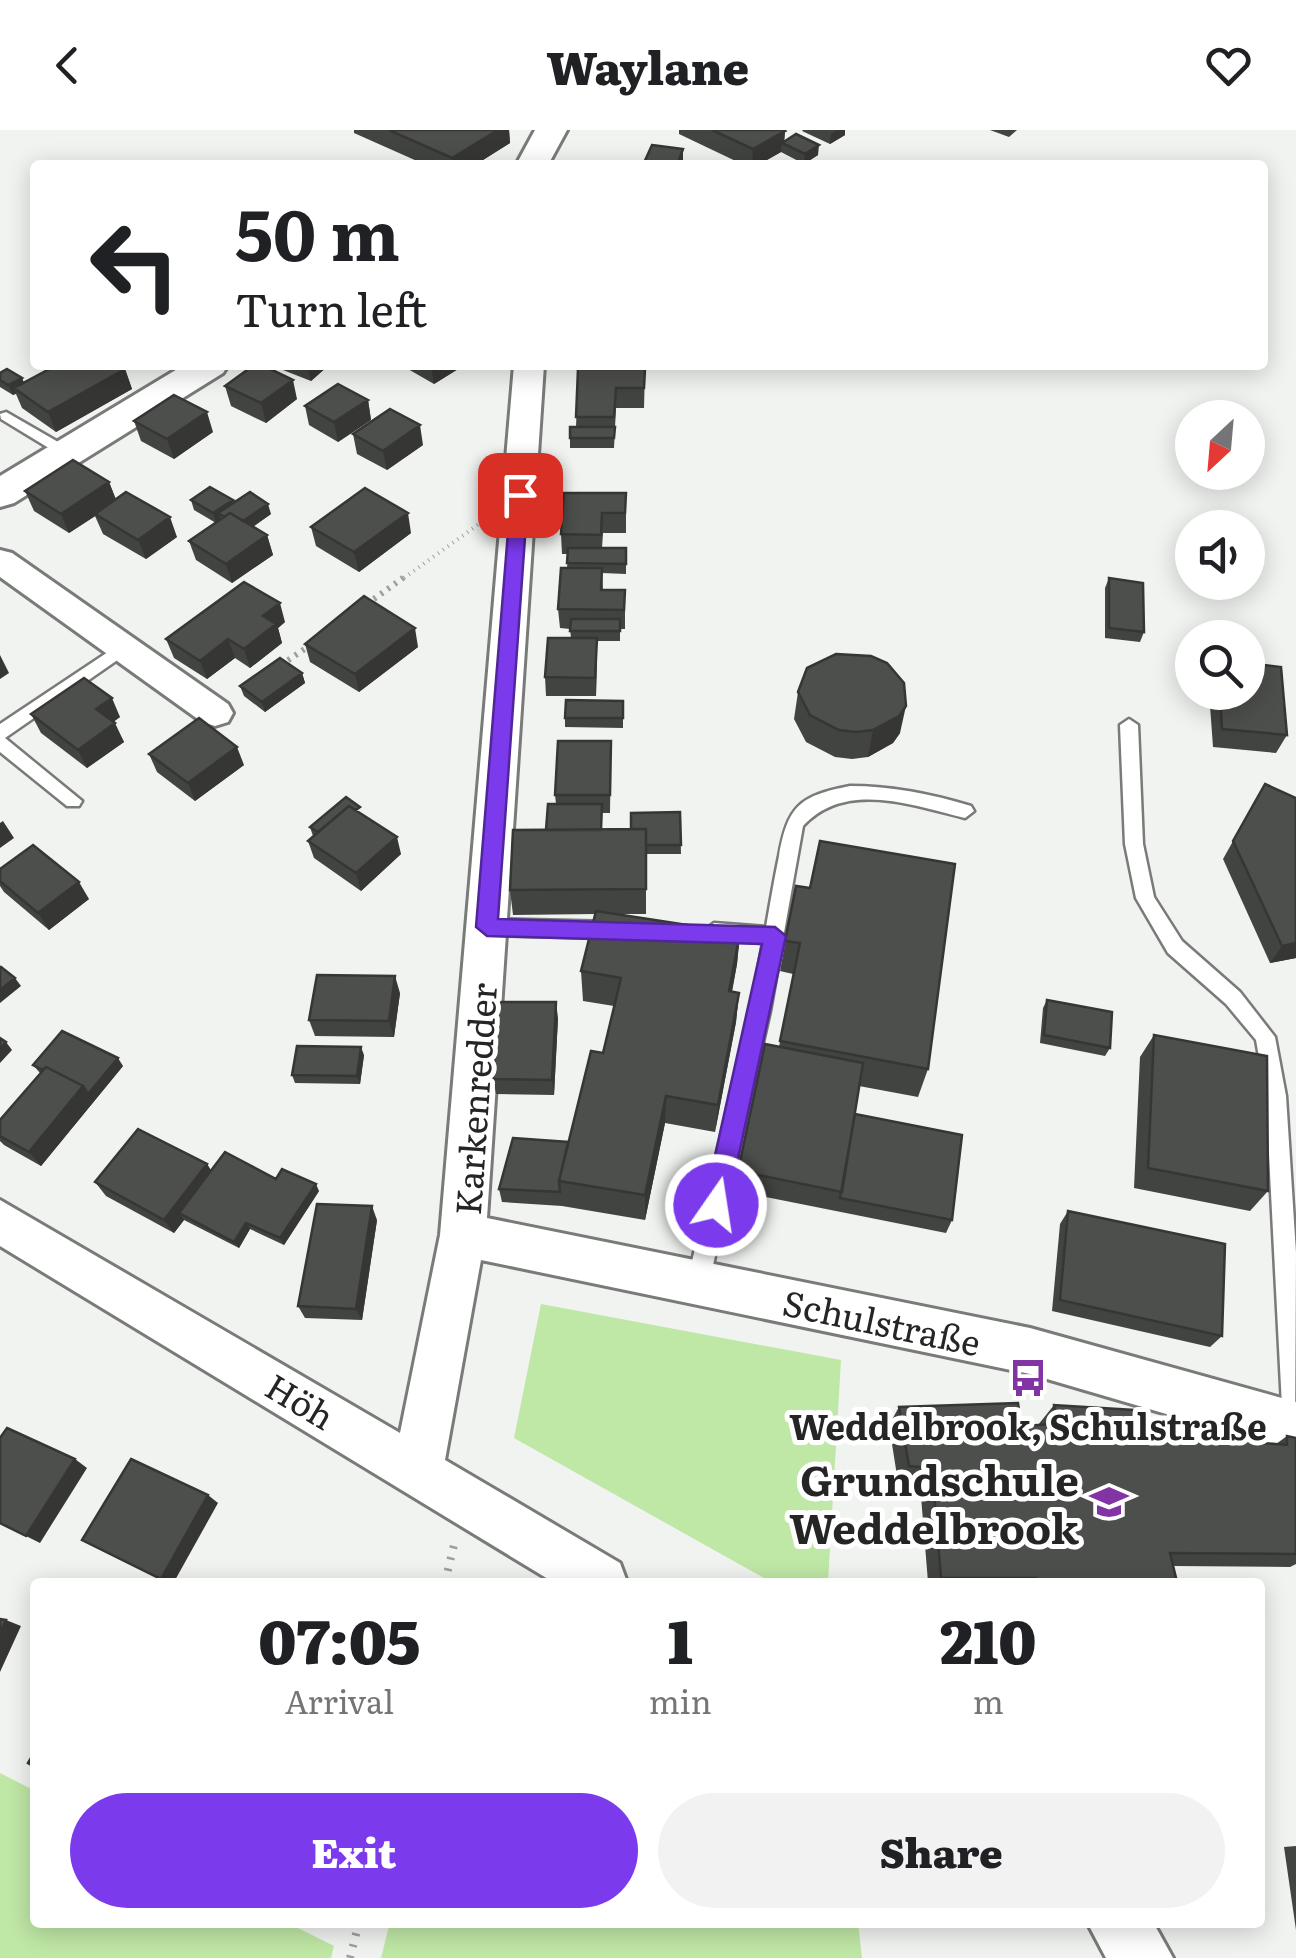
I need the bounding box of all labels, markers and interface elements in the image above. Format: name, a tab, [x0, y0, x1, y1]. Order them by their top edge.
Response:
text: Waylane	[547, 32, 749, 99]
icon: back	[40, 38, 95, 93]
icon: heart	[1201, 38, 1256, 93]
text: 50 m	[235, 179, 400, 283]
icon: left	[70, 200, 200, 330]
text: Turn left	[235, 274, 427, 341]
north arrow	[1175, 400, 1265, 490]
map controls	[1175, 400, 1265, 710]
pin	[478, 453, 563, 538]
icon: arrive	[493, 468, 548, 523]
button: sound	[1175, 510, 1265, 600]
button: search	[1175, 620, 1265, 710]
street label: Karkenredder	[440, 981, 508, 1217]
position arrow	[664, 1153, 768, 1257]
street label: Schulstraße	[779, 1275, 985, 1367]
bus stop icon: Weddelbrook, Schulstraße	[1007, 1357, 1049, 1399]
street label: Höh	[257, 1359, 345, 1441]
place label: Weddelbrook, Schulstraße	[789, 1399, 1267, 1451]
place label: Grundschule Weddelbrook	[789, 1447, 1080, 1557]
school or university icon: Grundschule Weddelbrook	[1088, 1481, 1130, 1523]
text: 07:05	[258, 1593, 420, 1682]
text: 1	[668, 1593, 693, 1682]
text: 210	[940, 1593, 1037, 1682]
text: Arrival	[285, 1676, 394, 1724]
text: min	[649, 1676, 712, 1724]
text: m	[973, 1676, 1004, 1724]
button: Exit	[70, 1793, 638, 1908]
button: Share	[658, 1793, 1225, 1908]

